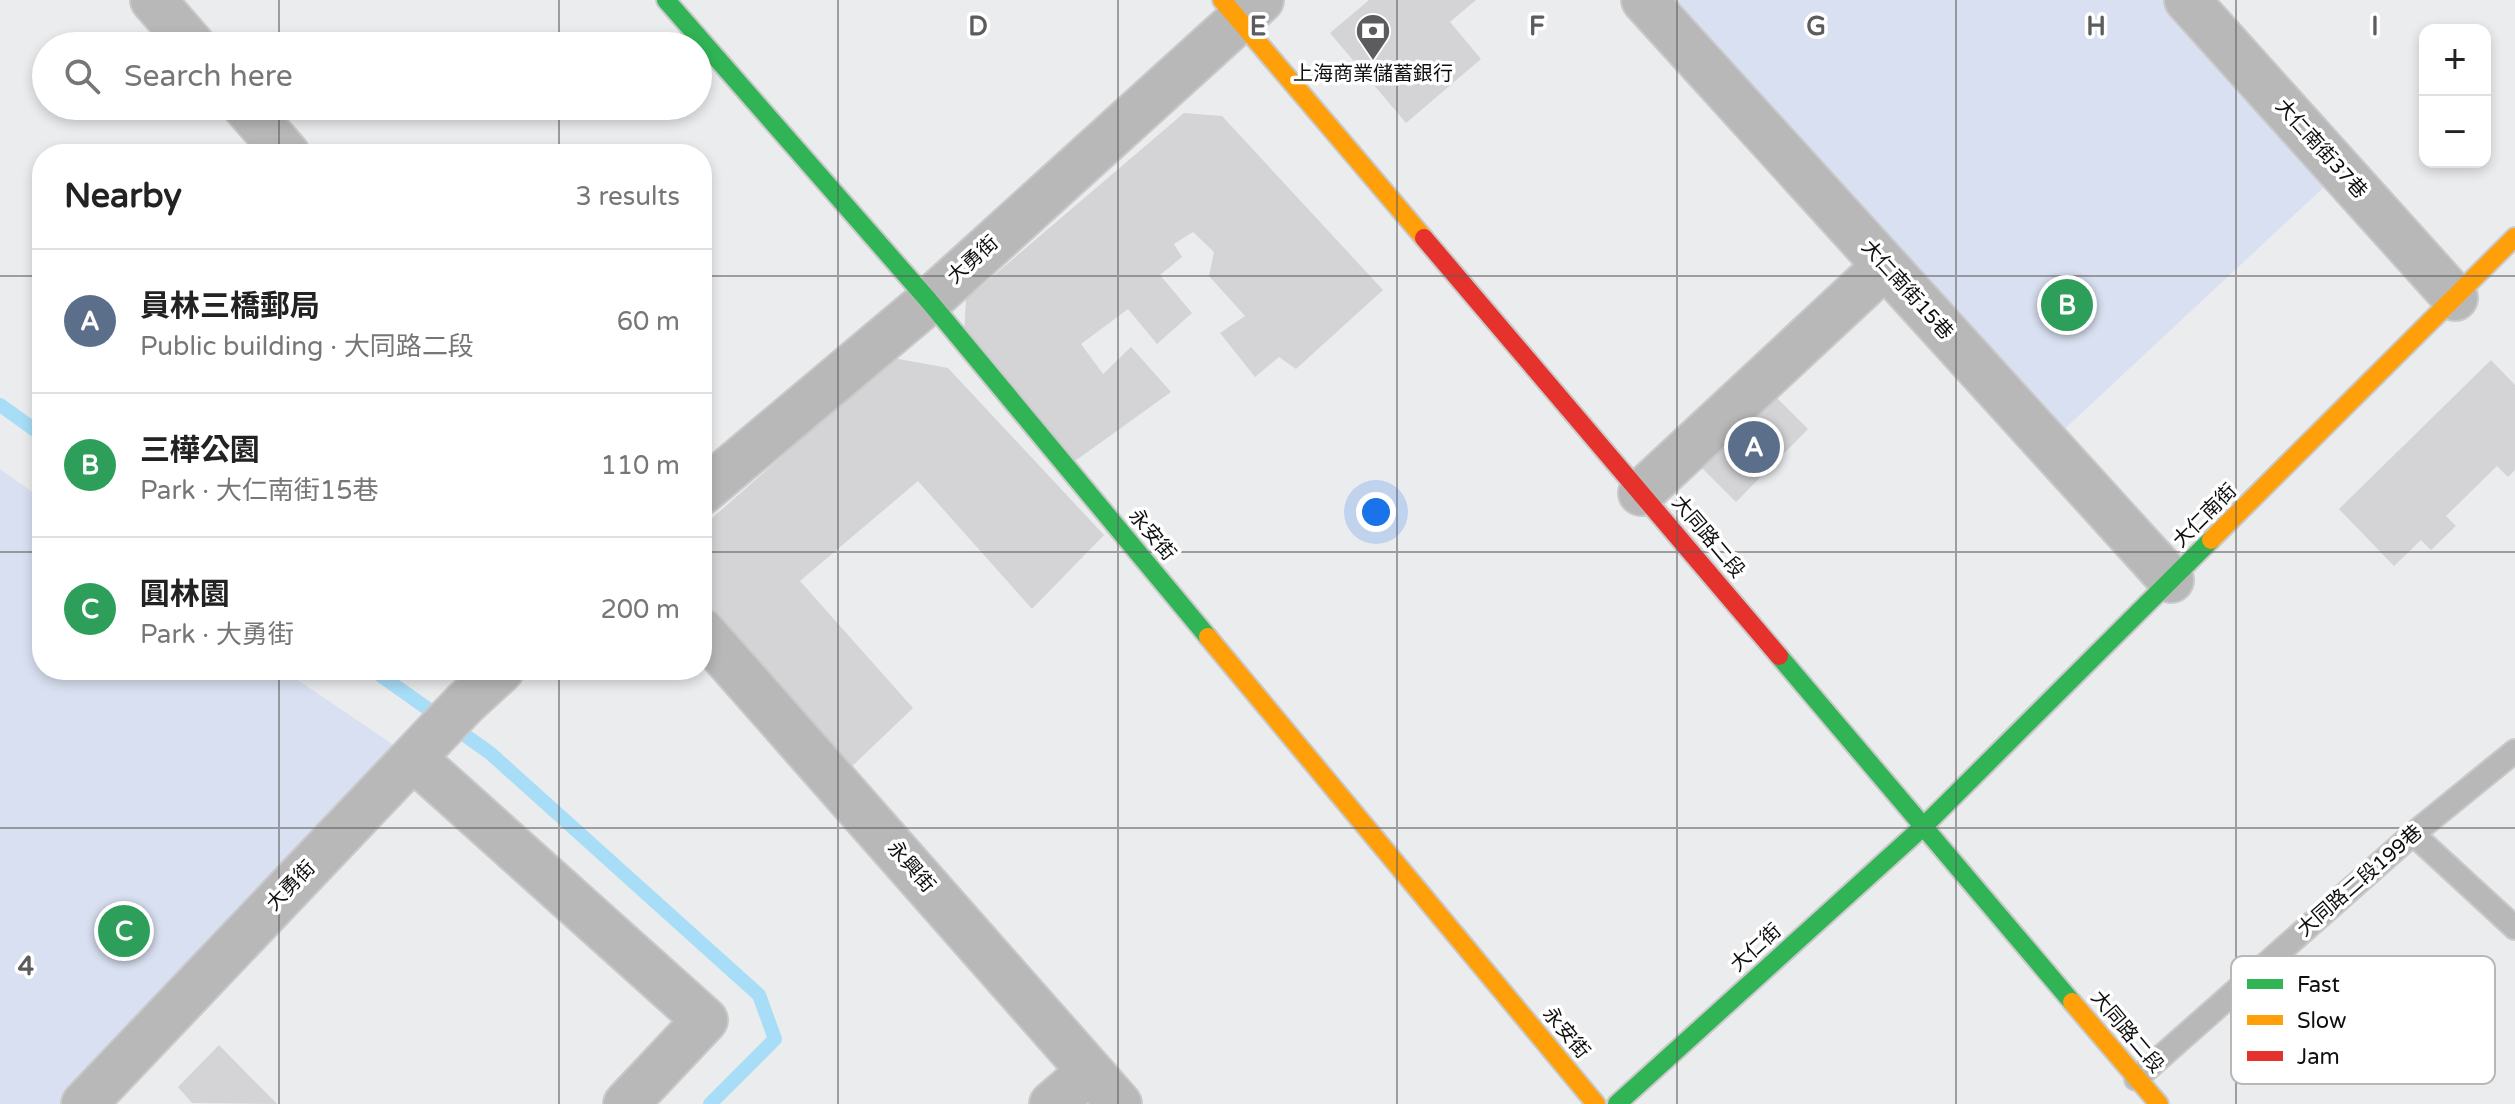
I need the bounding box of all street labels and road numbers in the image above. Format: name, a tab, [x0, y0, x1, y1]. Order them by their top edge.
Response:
street label: 大仁南街37巷	[2270, 94, 2372, 204]
street label: 大勇街	[943, 231, 1003, 289]
street label: 大仁南街15巷	[1856, 235, 1958, 345]
street label: 大仁南街	[2168, 479, 2242, 553]
street label: 大同路二段	[1667, 491, 1749, 583]
street label: 永安街	[1124, 504, 1180, 566]
street label: 大同路二段199巷	[2293, 820, 2427, 942]
street label: 永興街	[882, 836, 940, 898]
street label: 大勇街	[262, 856, 320, 916]
street label: 大仁街	[1726, 919, 1786, 977]
street label: 大同路二段	[2086, 986, 2168, 1078]
street label: 永安街	[1538, 1002, 1594, 1064]

